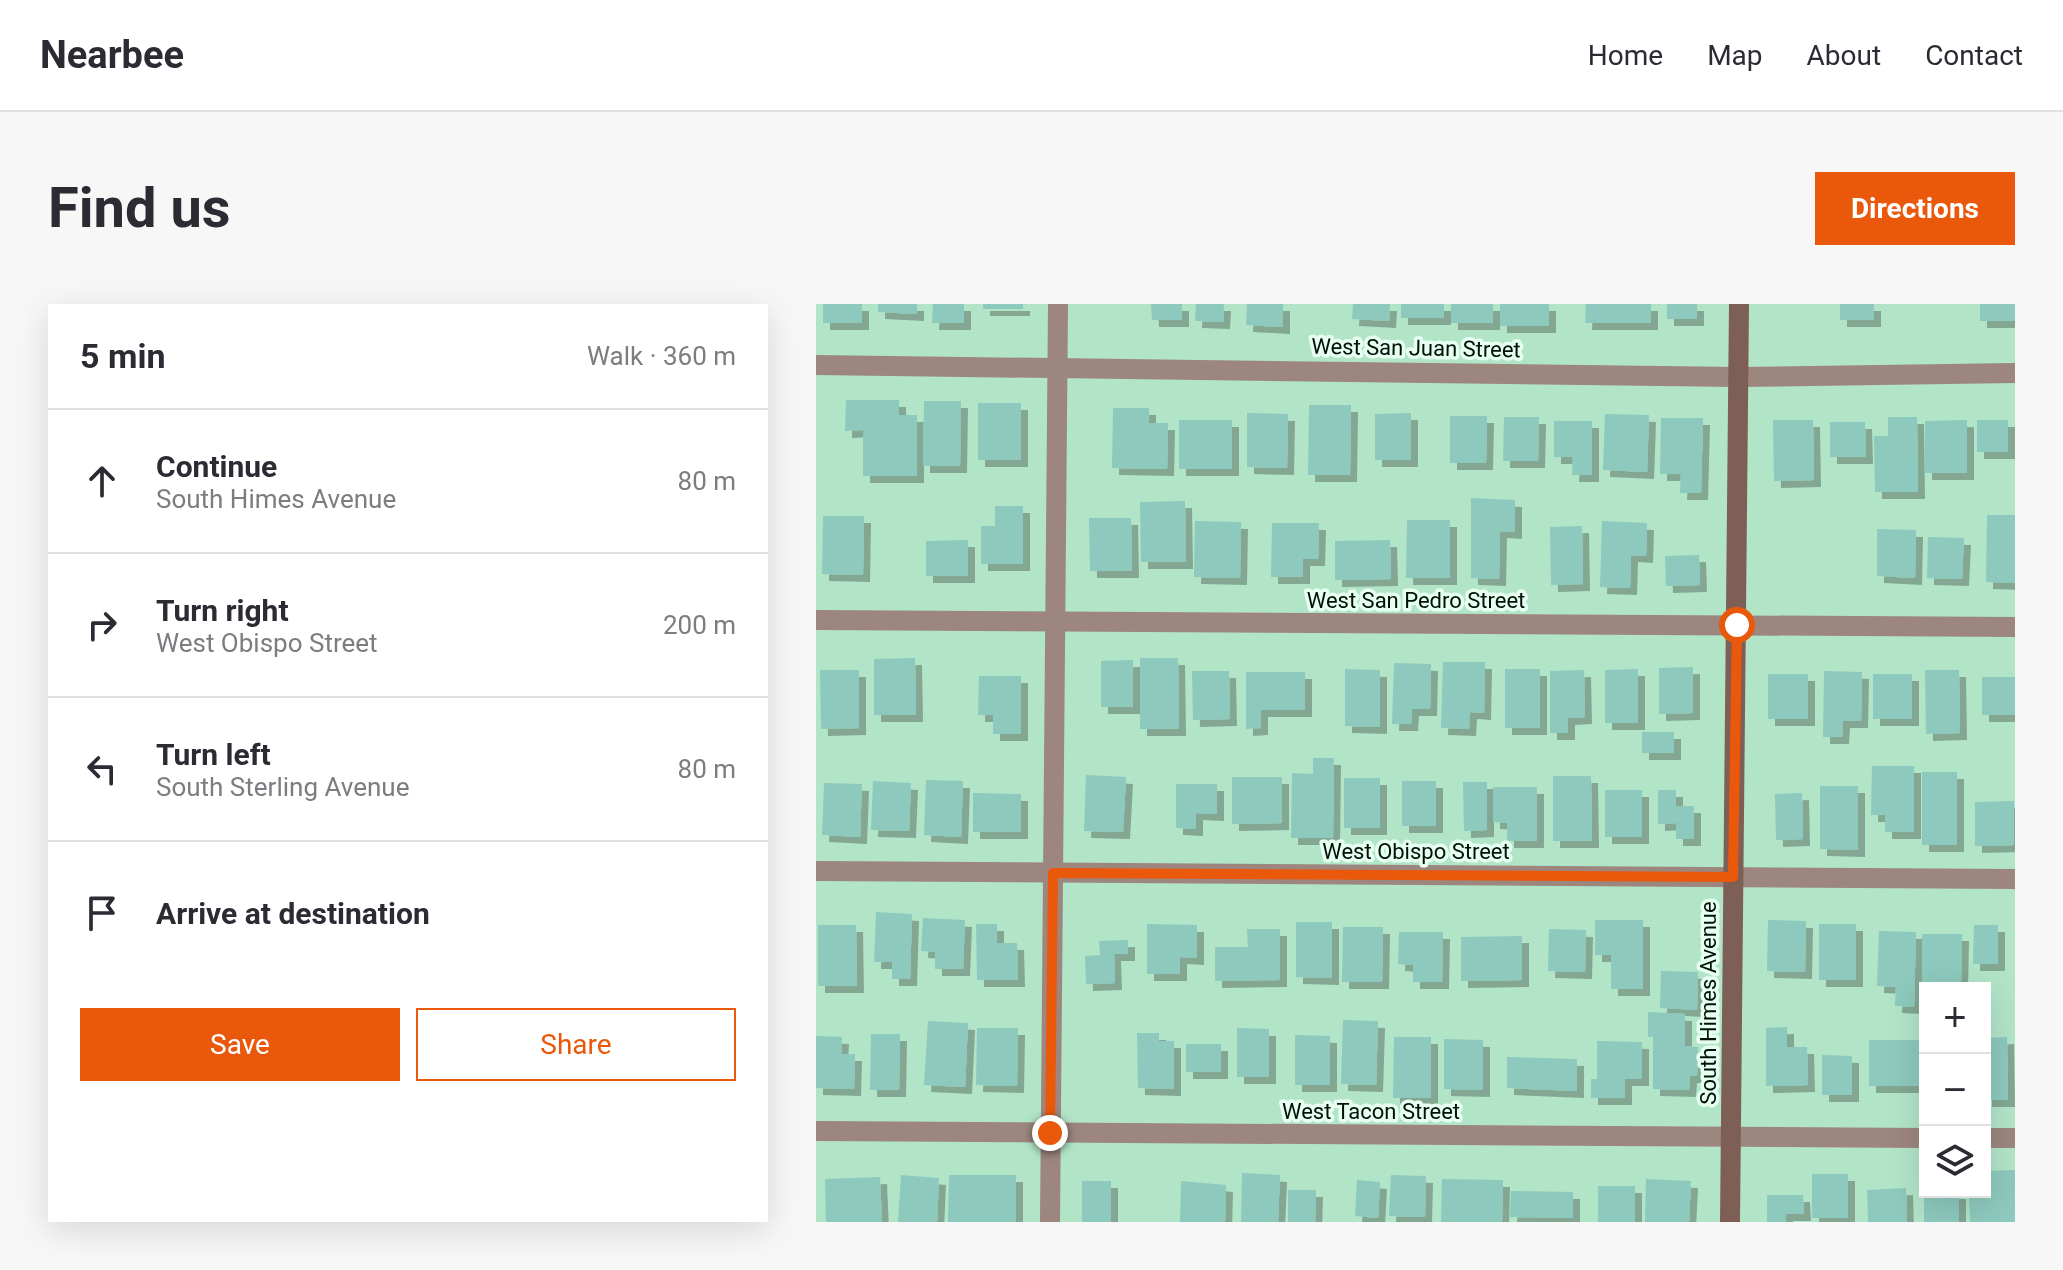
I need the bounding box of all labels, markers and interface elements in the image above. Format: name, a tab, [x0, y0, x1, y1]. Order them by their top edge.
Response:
text: Nearbee	[40, 33, 184, 77]
text: Home	[1588, 39, 1663, 72]
text: Map	[1707, 39, 1763, 72]
text: About	[1807, 39, 1881, 72]
text: Contact	[1925, 39, 2023, 72]
button: Directions	[1815, 172, 2015, 245]
text: Find us	[48, 175, 231, 241]
street label: West San Juan Street	[1311, 334, 1521, 362]
text: 5 min	[80, 336, 165, 376]
text: Walk · 360 m	[587, 341, 736, 371]
text: Continue	[156, 449, 277, 484]
icon: ahead	[80, 459, 124, 503]
text: 80 m	[678, 466, 736, 496]
text: South Himes Avenue	[156, 484, 396, 514]
street label: West San Pedro Street	[1307, 588, 1525, 613]
text: Turn right	[156, 593, 289, 628]
icon: right	[80, 603, 124, 647]
route start	[1719, 607, 1755, 643]
text: 200 m	[663, 610, 736, 640]
text: West Obispo Street	[156, 628, 378, 658]
text: Turn left	[156, 737, 271, 772]
icon: left	[80, 747, 124, 791]
text: 80 m	[678, 754, 736, 784]
text: South Sterling Avenue	[156, 772, 410, 802]
street label: West Obispo Street	[1322, 839, 1510, 864]
icon: arrive	[80, 891, 124, 935]
text: Arrive at destination	[156, 896, 430, 931]
street label: South Himes Avenue	[1696, 901, 1721, 1105]
map controls	[1919, 982, 1991, 1198]
button: +	[1919, 982, 1991, 1054]
button: Save	[80, 1008, 400, 1081]
button: Share	[416, 1008, 736, 1081]
button: −	[1919, 1054, 1991, 1126]
street label: West Tacon Street	[1282, 1099, 1460, 1124]
route end	[1032, 1115, 1068, 1151]
button: layers	[1919, 1126, 1991, 1198]

